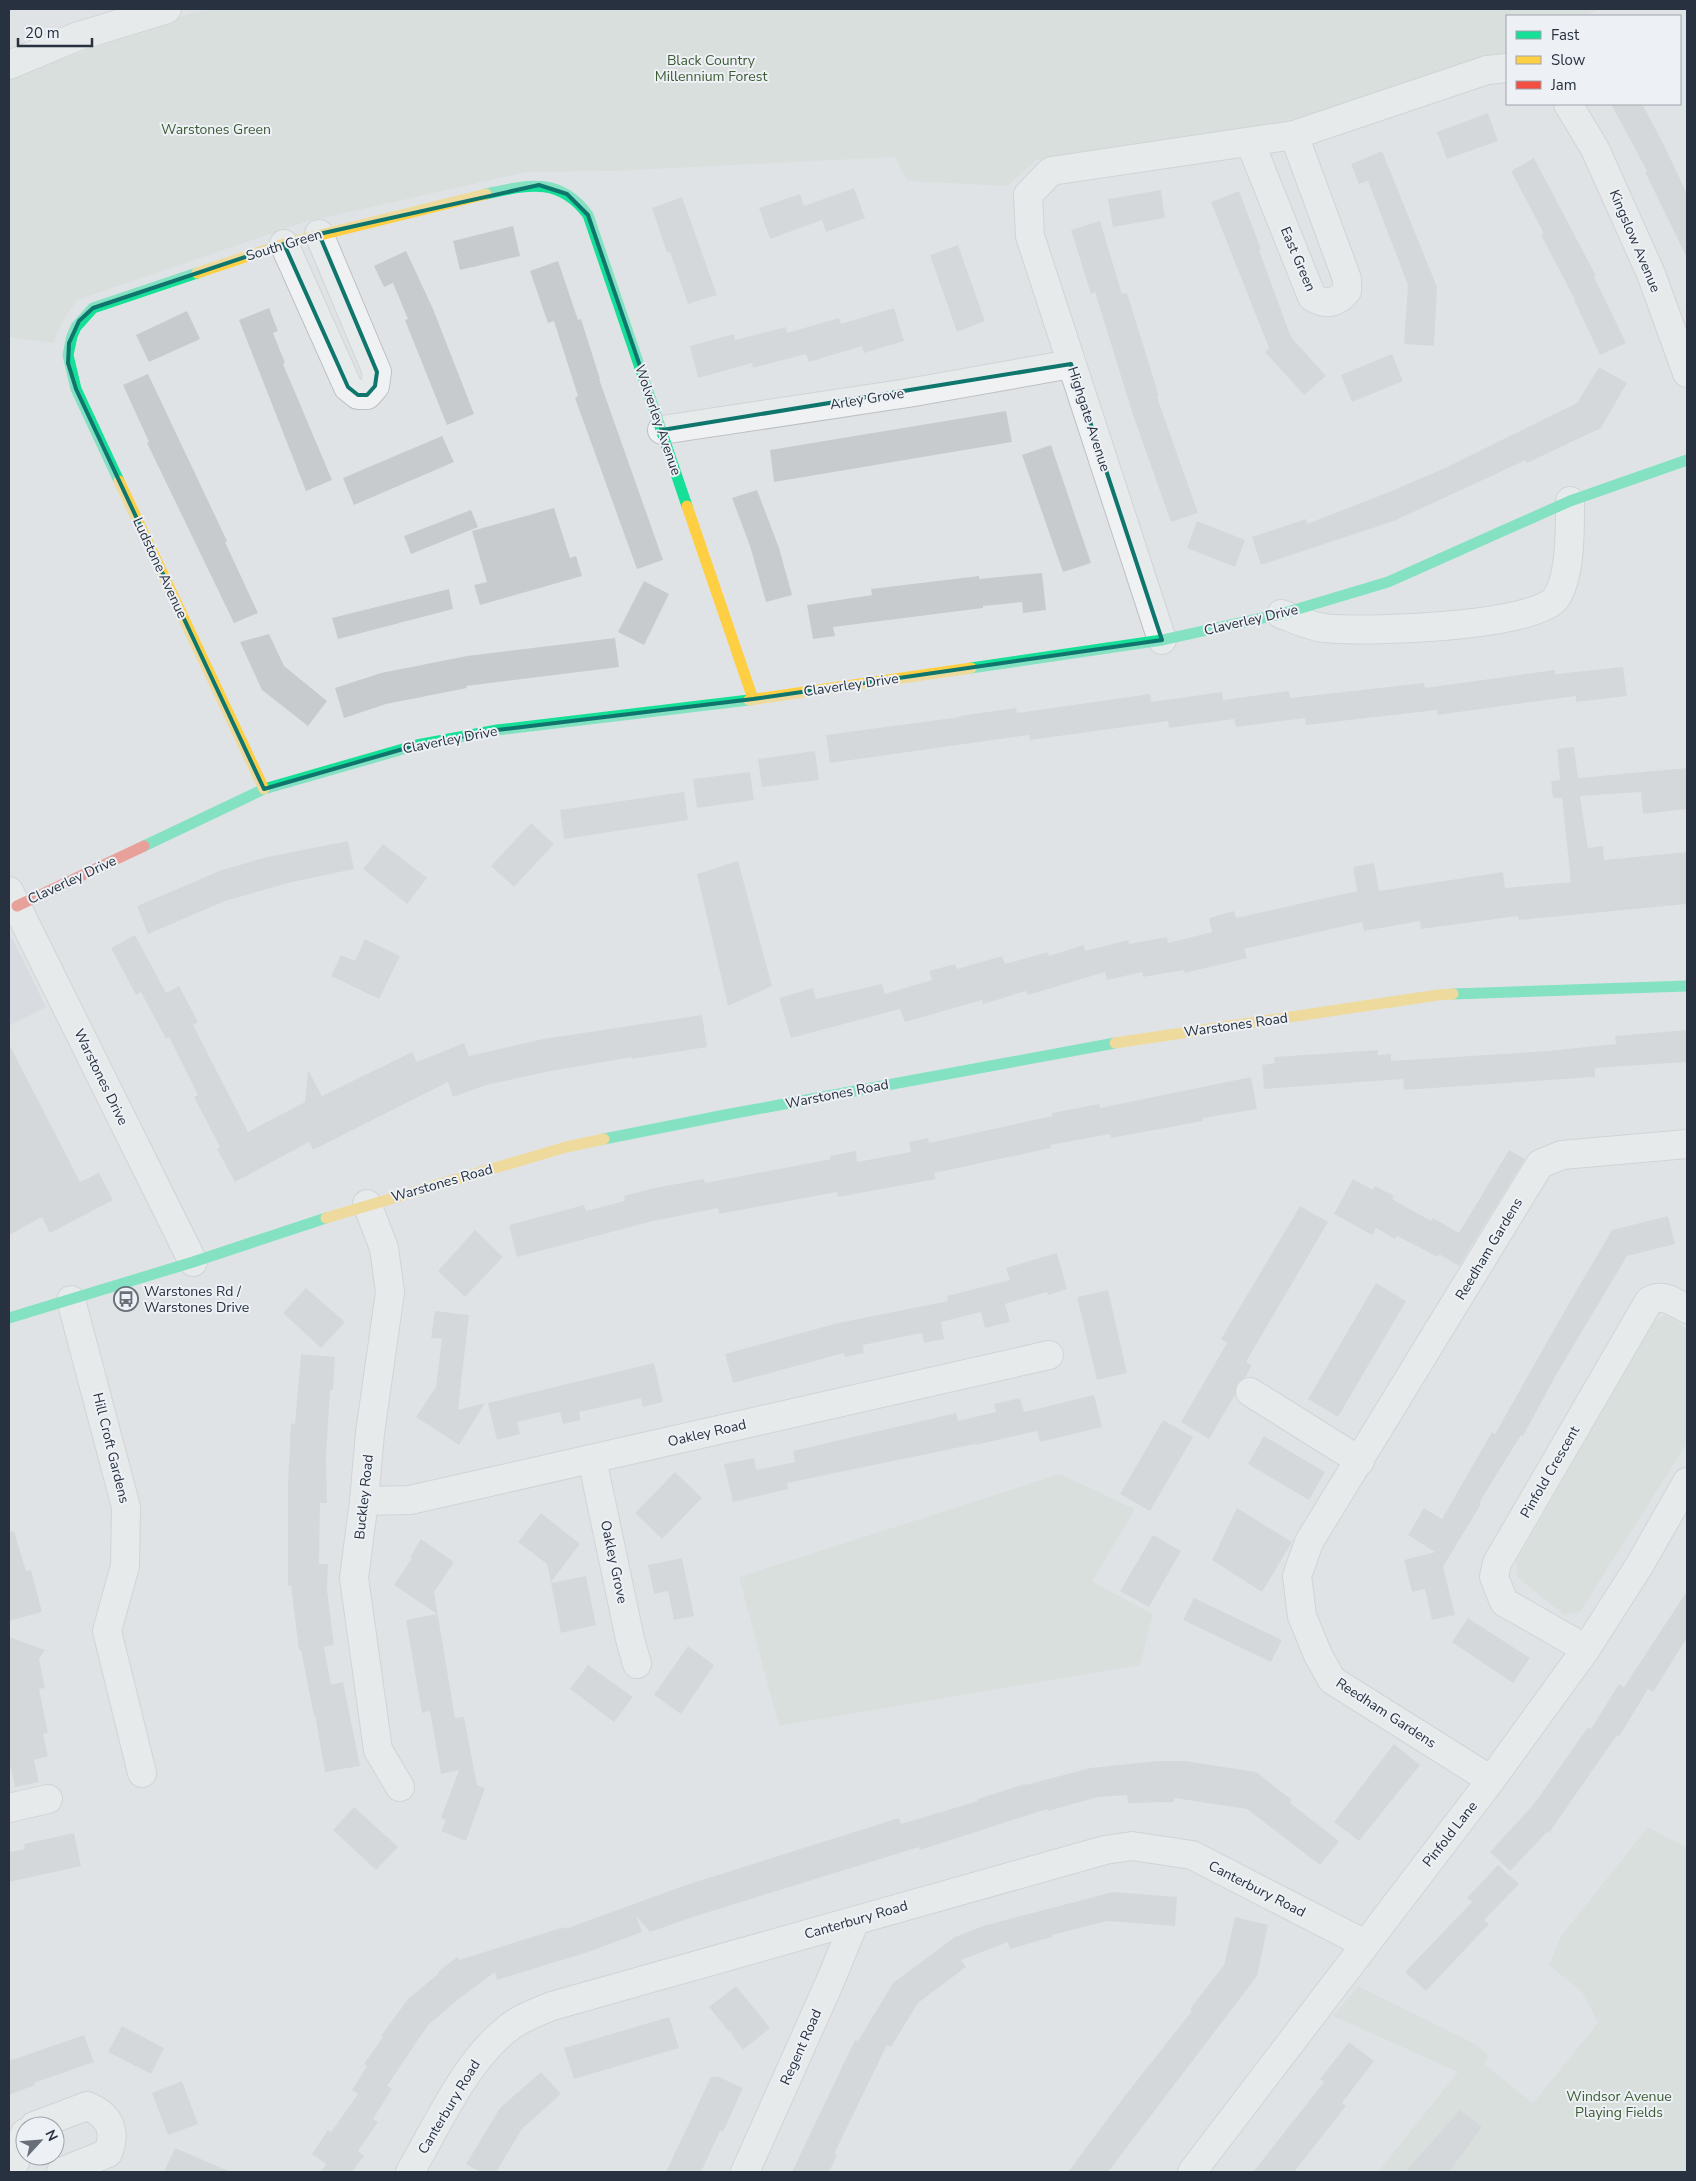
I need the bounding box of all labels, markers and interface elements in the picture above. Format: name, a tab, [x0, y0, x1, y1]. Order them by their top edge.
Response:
scale bar	[18, 15, 91, 47]
legend	[1506, 15, 1681, 105]
text: 20 m	[25, 23, 60, 43]
text: Fast	[1551, 25, 1580, 45]
text: Slow	[1551, 50, 1586, 70]
park label: Black Country Millennium Forest	[655, 51, 767, 86]
text: Jam	[1550, 75, 1577, 95]
park label: Warstones Green	[161, 120, 271, 139]
street label: Kingslow Avenue	[1605, 187, 1665, 295]
street label: South Green	[244, 224, 324, 266]
street label: East Green	[1276, 224, 1320, 294]
street label: Wolverley Avenue	[630, 362, 686, 478]
street label: Highgate Avenue	[1063, 364, 1115, 474]
street label: Arley Grove	[829, 384, 905, 414]
street label: Ludstone Avenue	[128, 514, 192, 622]
street label: Claverley Drive	[1202, 600, 1300, 640]
street label: Claverley Drive	[802, 669, 900, 701]
street label: Claverley Drive	[401, 722, 499, 758]
street label: Claverley Drive	[25, 851, 119, 909]
street label: Warstones Road	[1183, 1008, 1289, 1042]
street label: Warstones Drive	[69, 1026, 133, 1128]
street label: Warstones Road	[784, 1075, 890, 1113]
street label: Warstones Road	[389, 1159, 495, 1207]
street label: Reedham Gardens	[1451, 1194, 1527, 1304]
place label: Warstones Rd / Warstones Drive	[144, 1282, 249, 1317]
bus stop icon: Warstones Rd / Warstones Drive	[113, 1286, 139, 1312]
street label: Hill Croft Gardens	[88, 1391, 134, 1506]
street label: Oakley Road	[666, 1415, 748, 1451]
street label: Pinfold Crescent	[1516, 1422, 1584, 1521]
street label: Buckley Road	[350, 1453, 378, 1541]
street label: Oakley Grove	[596, 1519, 632, 1605]
street label: Reedham Gardens	[1332, 1673, 1440, 1753]
street label: Pinfold Lane	[1418, 1797, 1482, 1871]
street label: Canterbury Road	[1205, 1856, 1309, 1922]
street label: Canterbury Road	[802, 1896, 910, 1944]
street label: Regent Road	[776, 2006, 826, 2088]
street label: Canterbury Road	[413, 2056, 485, 2158]
park label: Windsor Avenue Playing Fields	[1566, 2087, 1672, 2122]
north arrow	[15, 2116, 65, 2166]
text: N	[40, 2127, 62, 2144]

